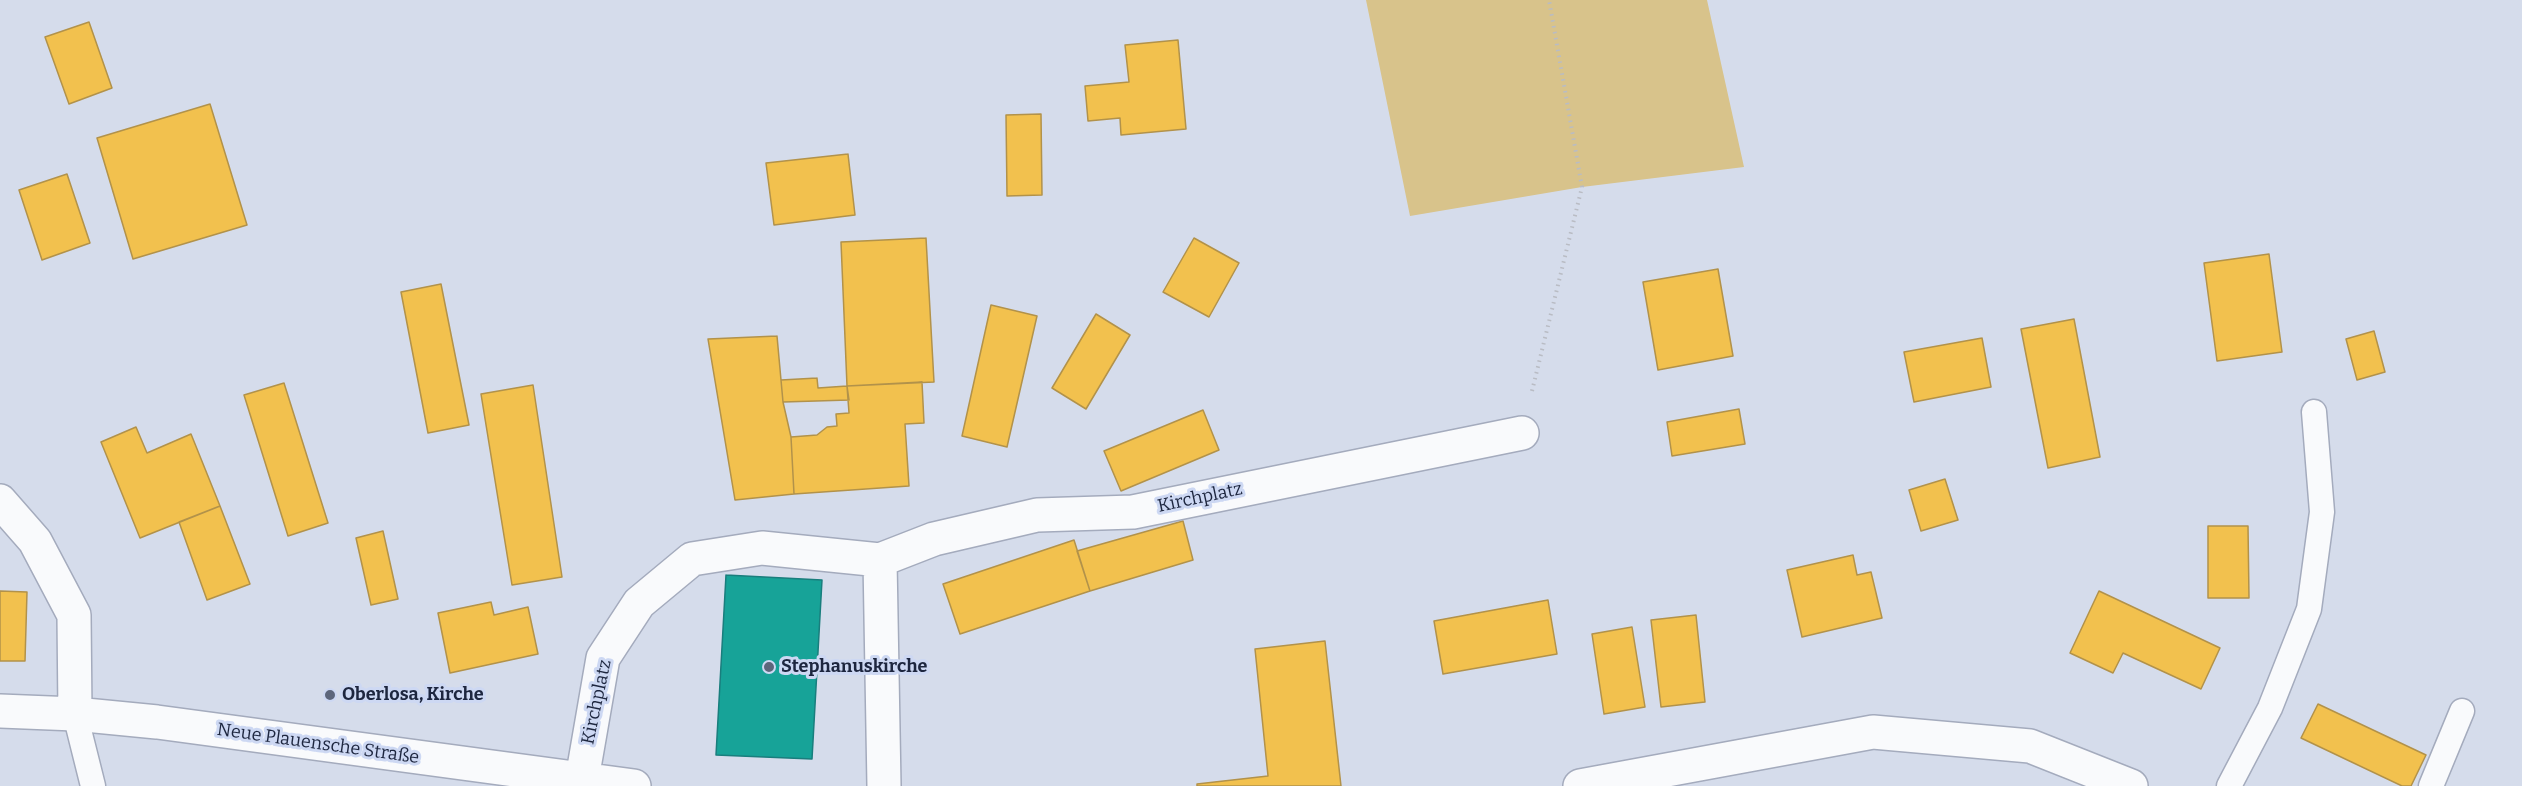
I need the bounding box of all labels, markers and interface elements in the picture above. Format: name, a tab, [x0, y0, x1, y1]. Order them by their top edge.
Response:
street label: Kirchplatz	[1156, 478, 1244, 518]
place label: Stephanuskirche	[781, 656, 927, 678]
street label: Kirchplatz	[577, 658, 617, 746]
marker: Stephanuskirche	[762, 660, 776, 674]
place label: Oberlosa, Kirche	[342, 684, 484, 706]
marker: Oberlosa, Kirche	[323, 688, 337, 702]
street label: Neue Plauensche Straße	[216, 719, 420, 769]

